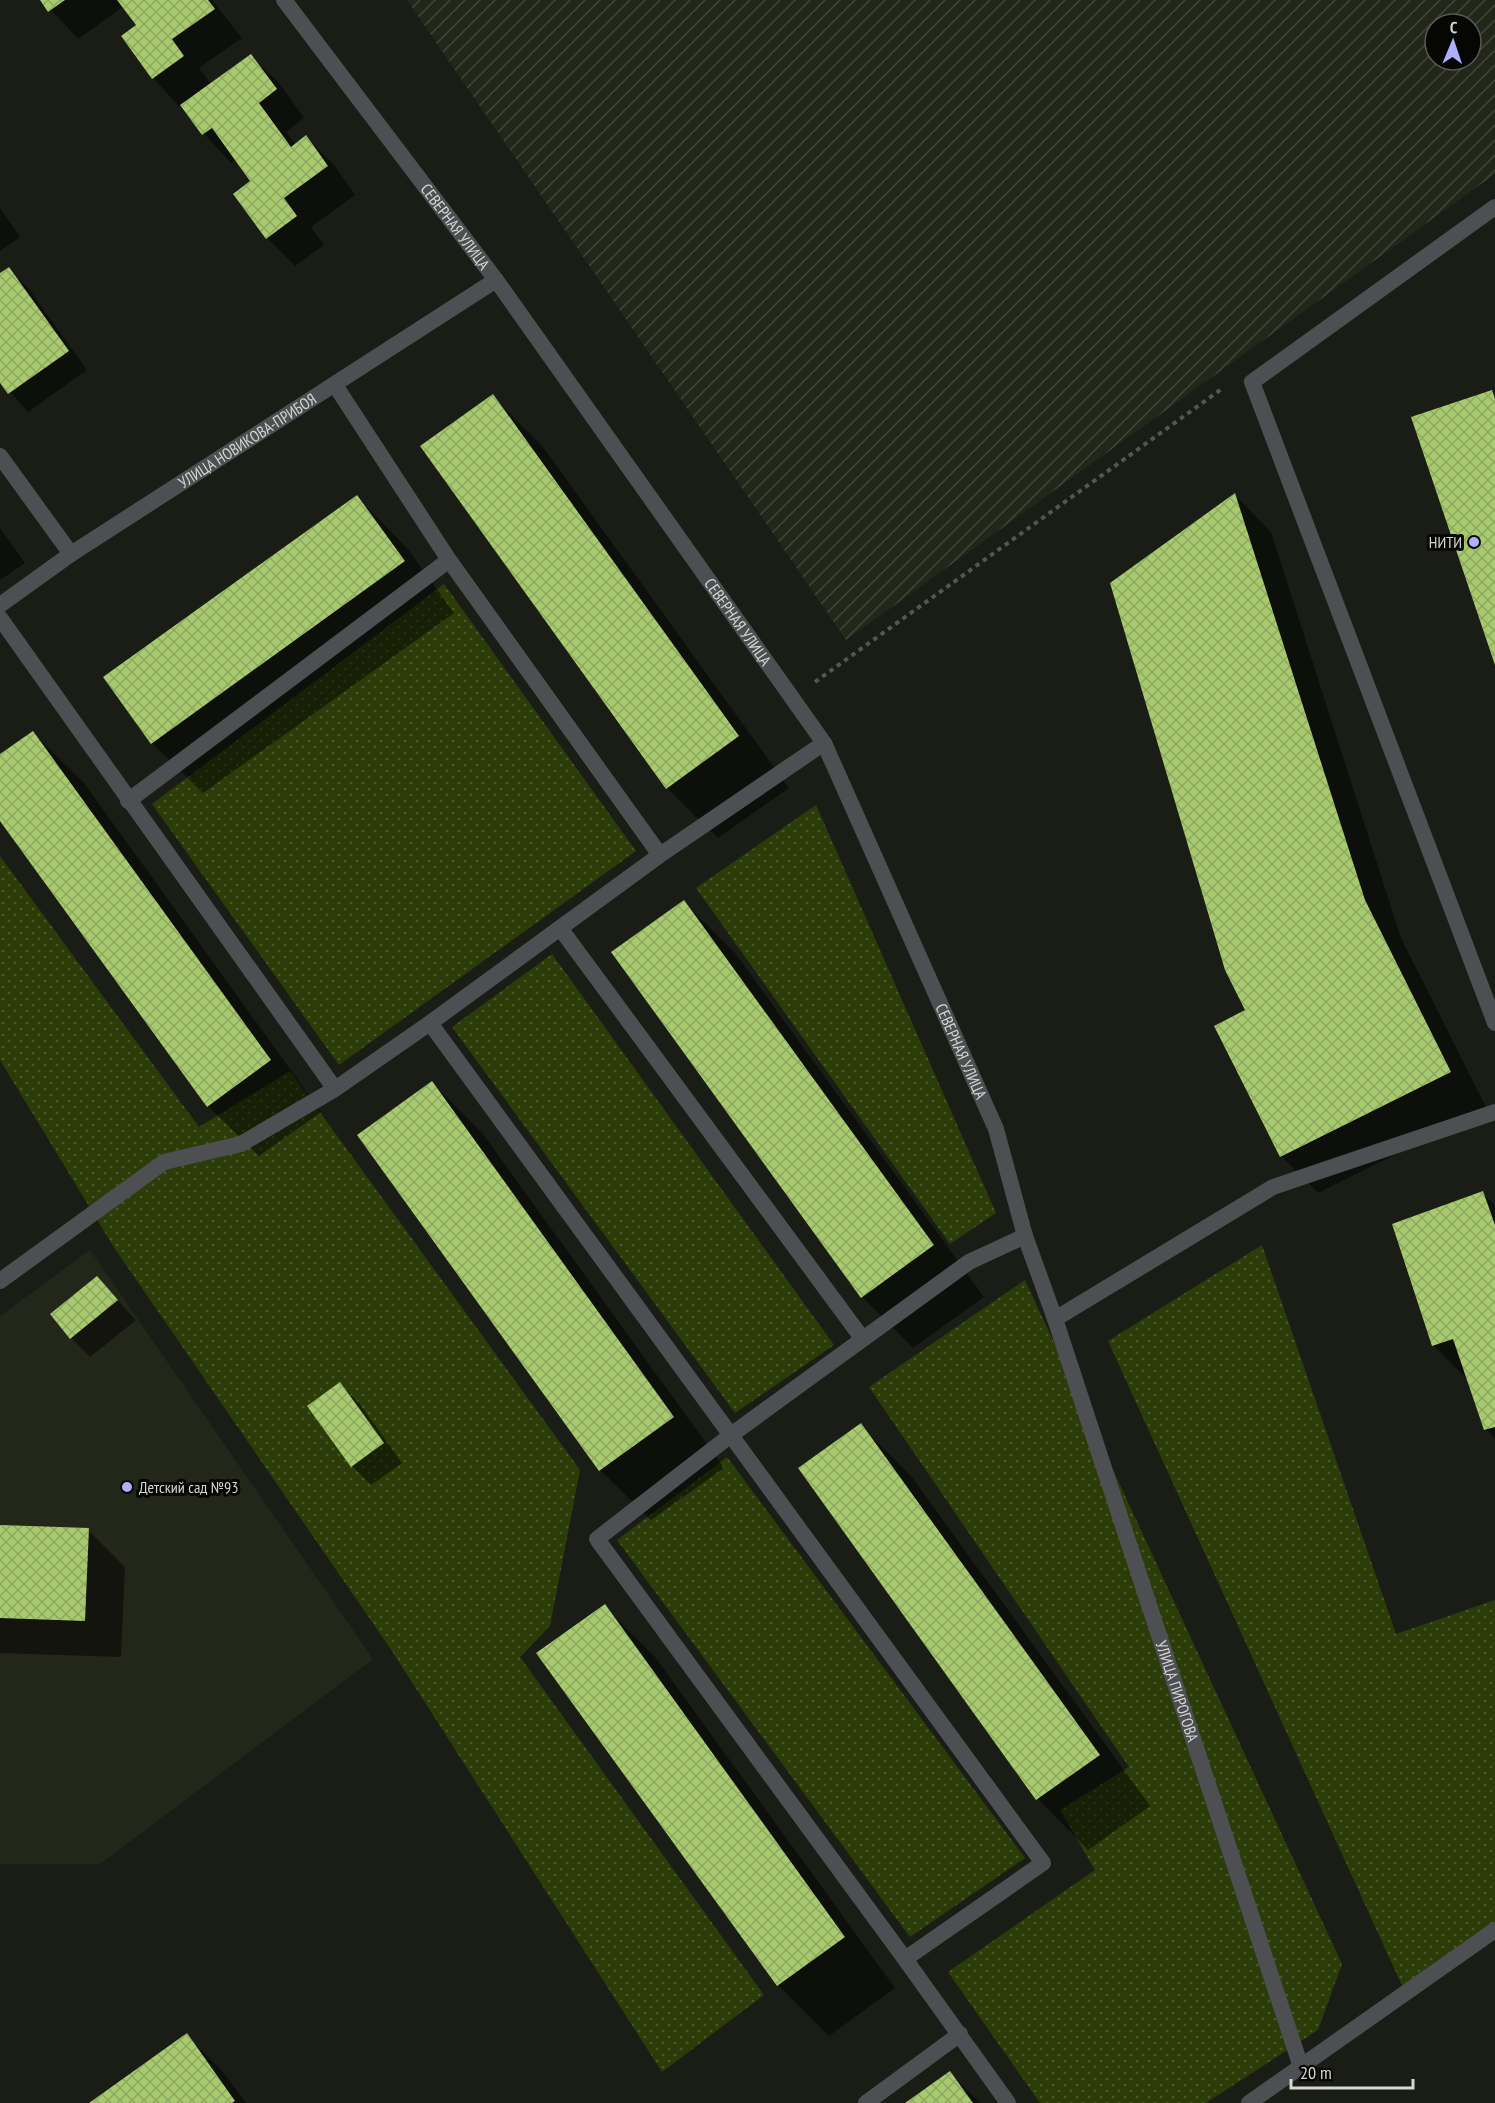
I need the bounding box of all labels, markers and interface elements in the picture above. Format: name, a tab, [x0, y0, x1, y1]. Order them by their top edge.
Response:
north arrow	[1423, 12, 1483, 72]
text: С	[1450, 17, 1458, 37]
street label: СЕВЕРНАЯ УЛИЦА	[416, 179, 495, 274]
street label: УЛИЦА НОВИКОВА-ПРИБОЯ	[174, 389, 320, 492]
place label: НИТИ	[1429, 532, 1462, 552]
marker: НИТИ	[1467, 535, 1481, 549]
street label: СЕВЕРНАЯ УЛИЦА	[700, 574, 776, 670]
street label: СЕВЕРНАЯ УЛИЦА	[931, 1000, 992, 1103]
place label: Детский сад №93	[139, 1477, 238, 1497]
marker: Детский сад №93	[120, 1480, 134, 1494]
street label: УЛИЦА ПИРОГОВА	[1151, 1638, 1203, 1745]
scale bar	[1291, 2052, 1412, 2090]
text: 20 m	[1300, 2061, 1332, 2084]

